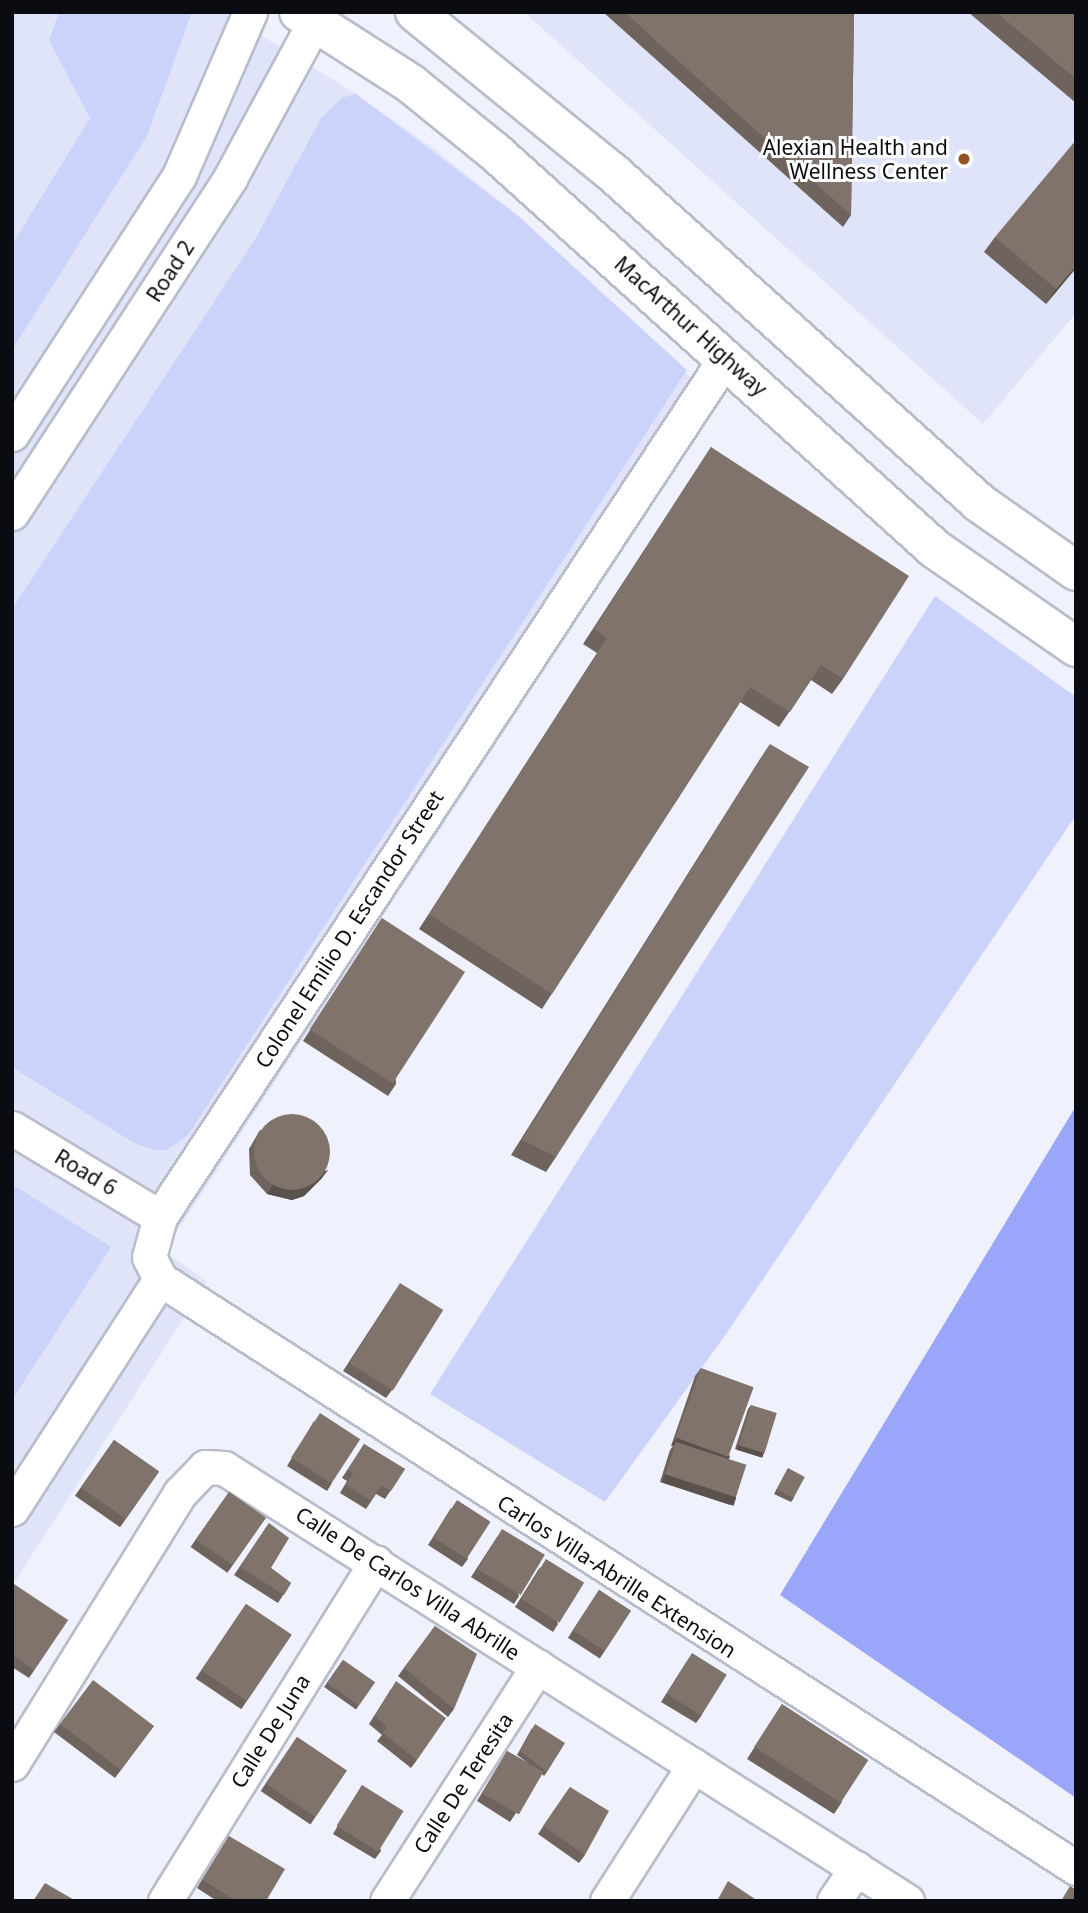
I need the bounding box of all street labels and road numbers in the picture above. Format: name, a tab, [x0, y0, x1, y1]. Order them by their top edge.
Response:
street label: Road 2	[141, 236, 199, 306]
street label: MacArthur Highway	[610, 251, 772, 401]
street label: Colonel Emilio D. Escandor Street	[250, 785, 448, 1073]
street label: Road 6	[50, 1144, 122, 1200]
street label: Carlos Villa-Abrille Extension	[493, 1489, 741, 1663]
street label: Calle De Carlos Villa Abrille	[291, 1501, 525, 1665]
street label: Calle De Juna	[225, 1669, 315, 1793]
street label: Calle De Teresita	[408, 1708, 518, 1858]

